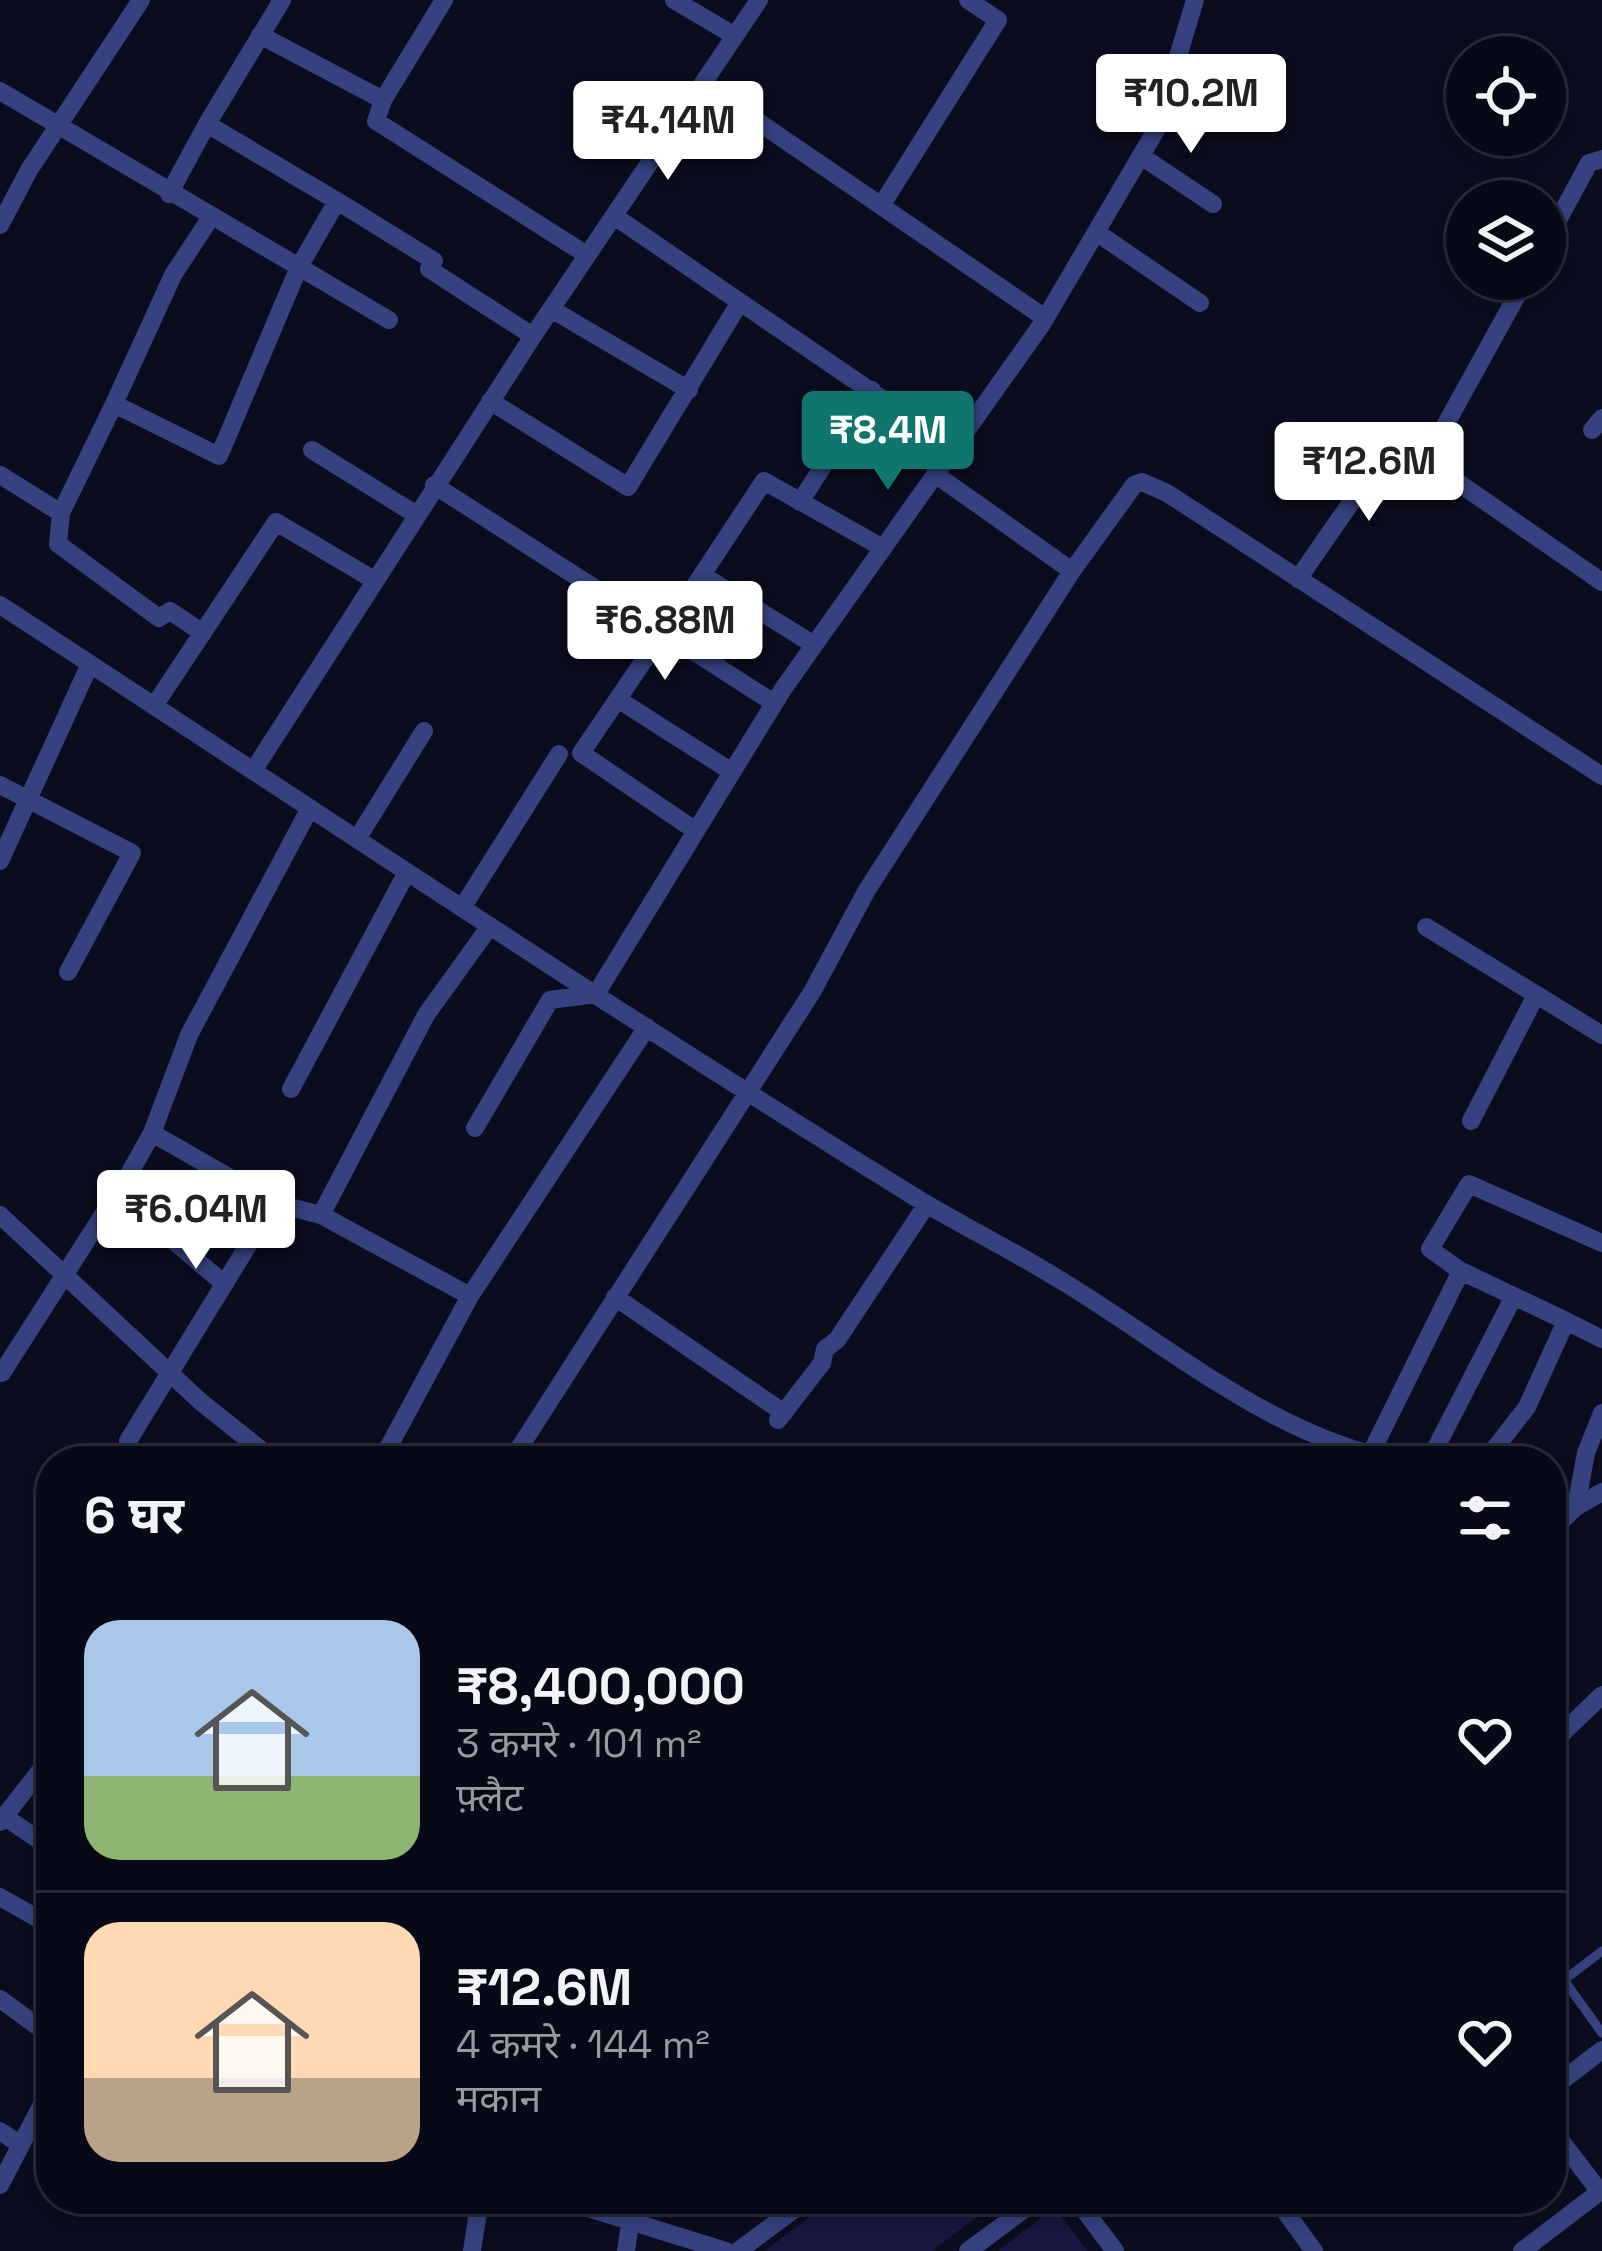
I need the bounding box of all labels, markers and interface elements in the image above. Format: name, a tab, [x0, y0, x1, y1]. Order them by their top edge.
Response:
map controls	[1446, 36, 1566, 300]
button: locate	[1446, 36, 1566, 156]
pin: ₹10.2M	[1093, 54, 1289, 156]
text: ₹10.2M	[1123, 68, 1259, 117]
pin: ₹4.14M	[570, 81, 766, 183]
text: ₹4.14M	[600, 95, 736, 144]
button: layers	[1446, 180, 1566, 300]
pin: ₹8.4M	[804, 391, 972, 493]
text: ₹8.4M	[829, 405, 947, 454]
pin: ₹12.6M	[1271, 422, 1467, 524]
text: ₹12.6M	[1302, 436, 1436, 485]
pin: ₹6.88M	[567, 581, 763, 683]
text: ₹6.88M	[594, 595, 736, 644]
pin: ₹6.04M	[98, 1170, 294, 1272]
text: ₹6.04M	[124, 1184, 268, 1233]
text: 6 घर	[84, 1483, 184, 1548]
icon: filters	[1452, 1485, 1518, 1551]
text: ₹8,400,000	[456, 1654, 745, 1719]
icon: home	[180, 1668, 324, 1812]
icon: heart	[1452, 1707, 1518, 1773]
text: 3 कमरे · 101 m²	[456, 1719, 702, 1768]
text: फ़्लैट	[456, 1773, 523, 1822]
text: ₹12.6M	[456, 1955, 632, 2020]
icon: home	[180, 1970, 324, 2114]
icon: heart	[1452, 2009, 1518, 2075]
text: 4 कमरे · 144 m²	[456, 2020, 710, 2069]
text: मकान	[456, 2074, 541, 2123]

